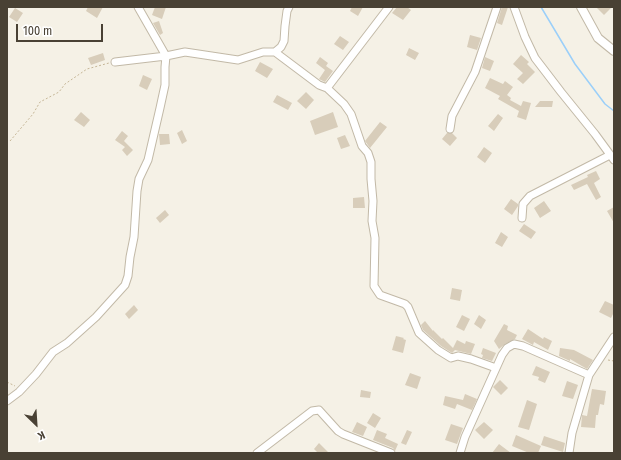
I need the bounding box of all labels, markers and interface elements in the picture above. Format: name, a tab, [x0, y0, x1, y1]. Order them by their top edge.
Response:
scale bar	[18, 16, 105, 42]
text: 100 m	[23, 24, 52, 38]
north arrow	[16, 404, 56, 444]
text: K	[36, 428, 47, 443]

